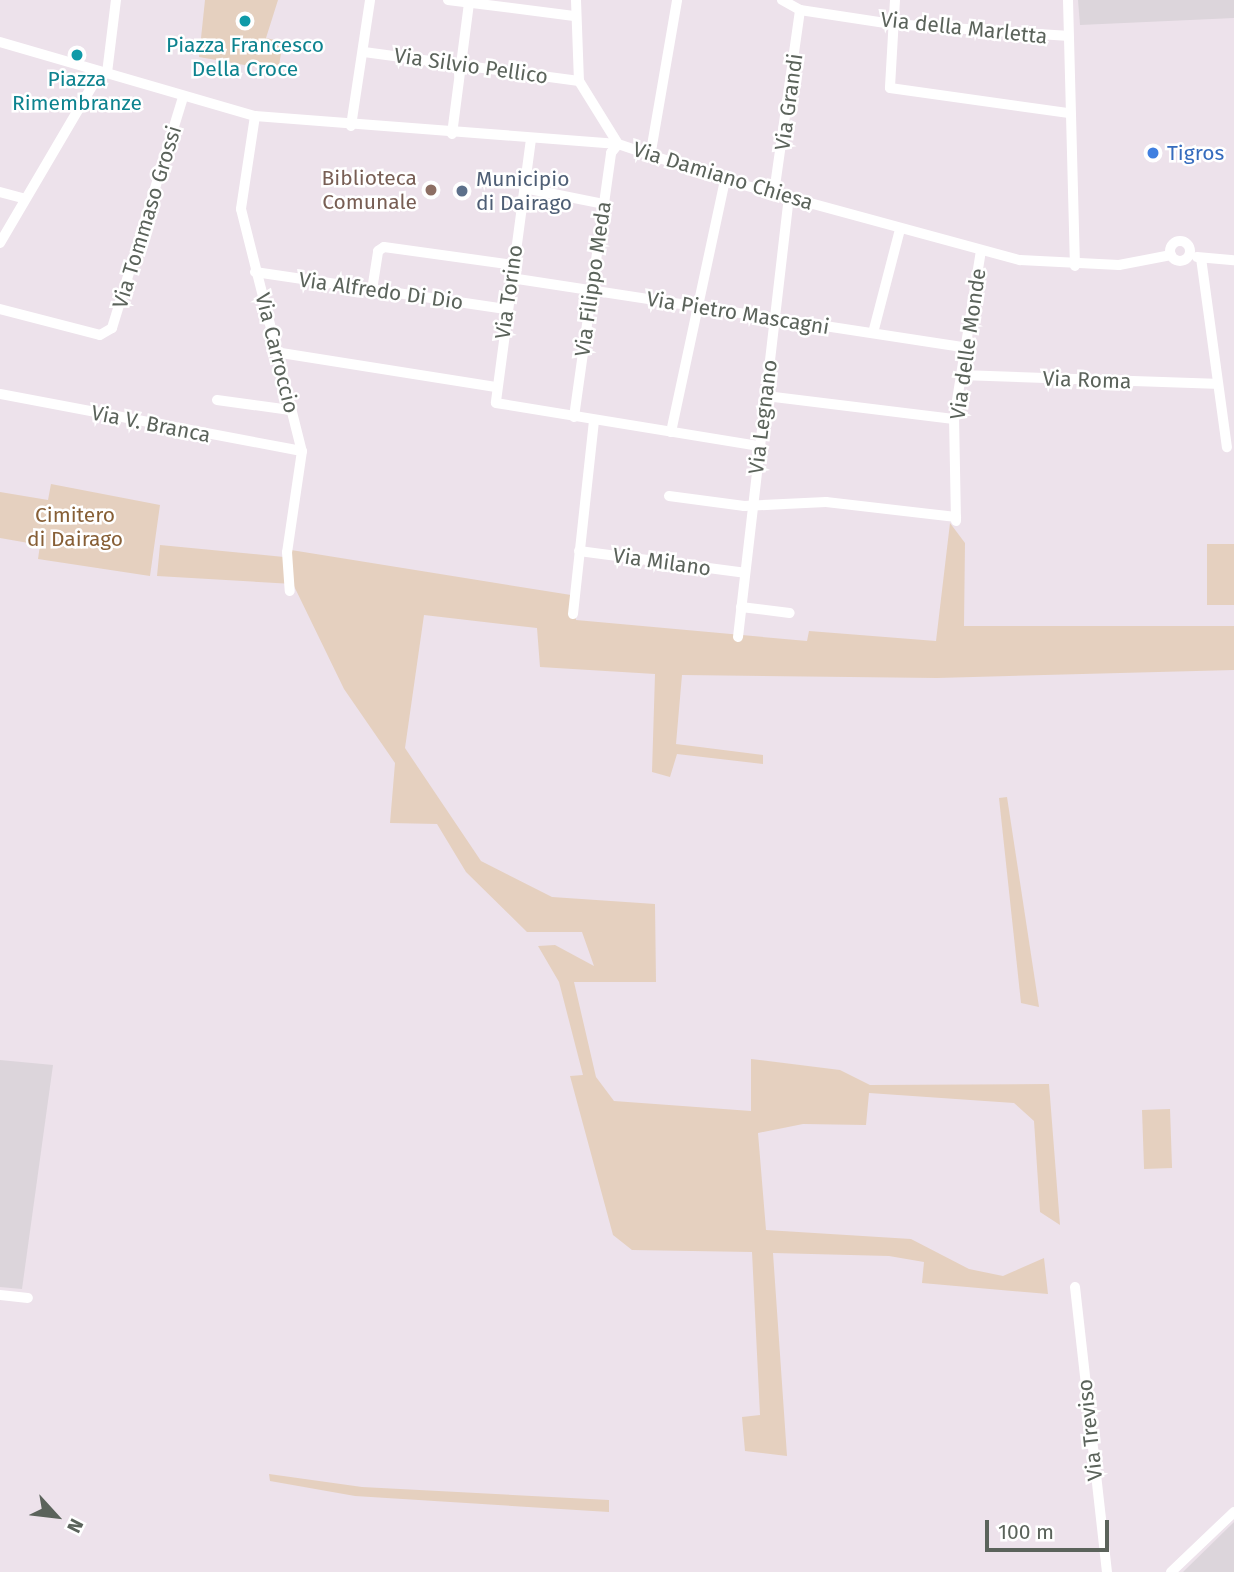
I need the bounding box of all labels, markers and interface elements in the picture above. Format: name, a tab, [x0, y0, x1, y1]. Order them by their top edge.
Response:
street label: Via della Marletta	[879, 7, 1049, 49]
marker: Piazza Francesco Della Croce	[237, 13, 253, 29]
place label: Piazza Francesco Della Croce	[166, 32, 324, 82]
street label: Via Silvio Pellico	[392, 43, 550, 89]
marker: Piazza Rimembranze	[69, 47, 85, 63]
street label: Via Grandi	[770, 52, 808, 152]
place label: Piazza Rimembranze	[12, 66, 142, 116]
street label: Via Tommaso Grossi	[107, 123, 187, 311]
street label: Via Damiano Chiesa	[630, 137, 816, 215]
place label: Tigros	[1167, 140, 1224, 166]
marker: Tigros	[1145, 145, 1161, 161]
place label: Biblioteca Comunale	[322, 165, 417, 215]
place label: Municipio di Dairago	[476, 166, 572, 216]
marker: Biblioteca Comunale	[423, 182, 439, 198]
marker: Municipio di Dairago	[454, 183, 470, 199]
street label: Via Filippo Meda	[570, 200, 616, 358]
street label: Via Torino	[490, 243, 528, 341]
street label: Via Alfredo Di Dio	[297, 267, 465, 315]
street label: Via delle Monde	[945, 267, 991, 421]
street label: Via Pietro Mascagni	[645, 286, 831, 340]
street label: Via Carroccio	[250, 290, 304, 416]
street label: Via Legnano	[743, 358, 783, 476]
street label: Via Roma	[1042, 366, 1132, 394]
street label: Via V. Branca	[89, 400, 213, 448]
park label: Cimitero di Dairago	[27, 502, 123, 552]
street label: Via Milano	[611, 543, 713, 581]
street label: Via Treviso	[1072, 1378, 1108, 1482]
north arrow	[21, 1481, 91, 1551]
scale bar	[989, 1506, 1113, 1550]
text: N	[62, 1515, 88, 1537]
text: 100 m	[998, 1519, 1054, 1545]

